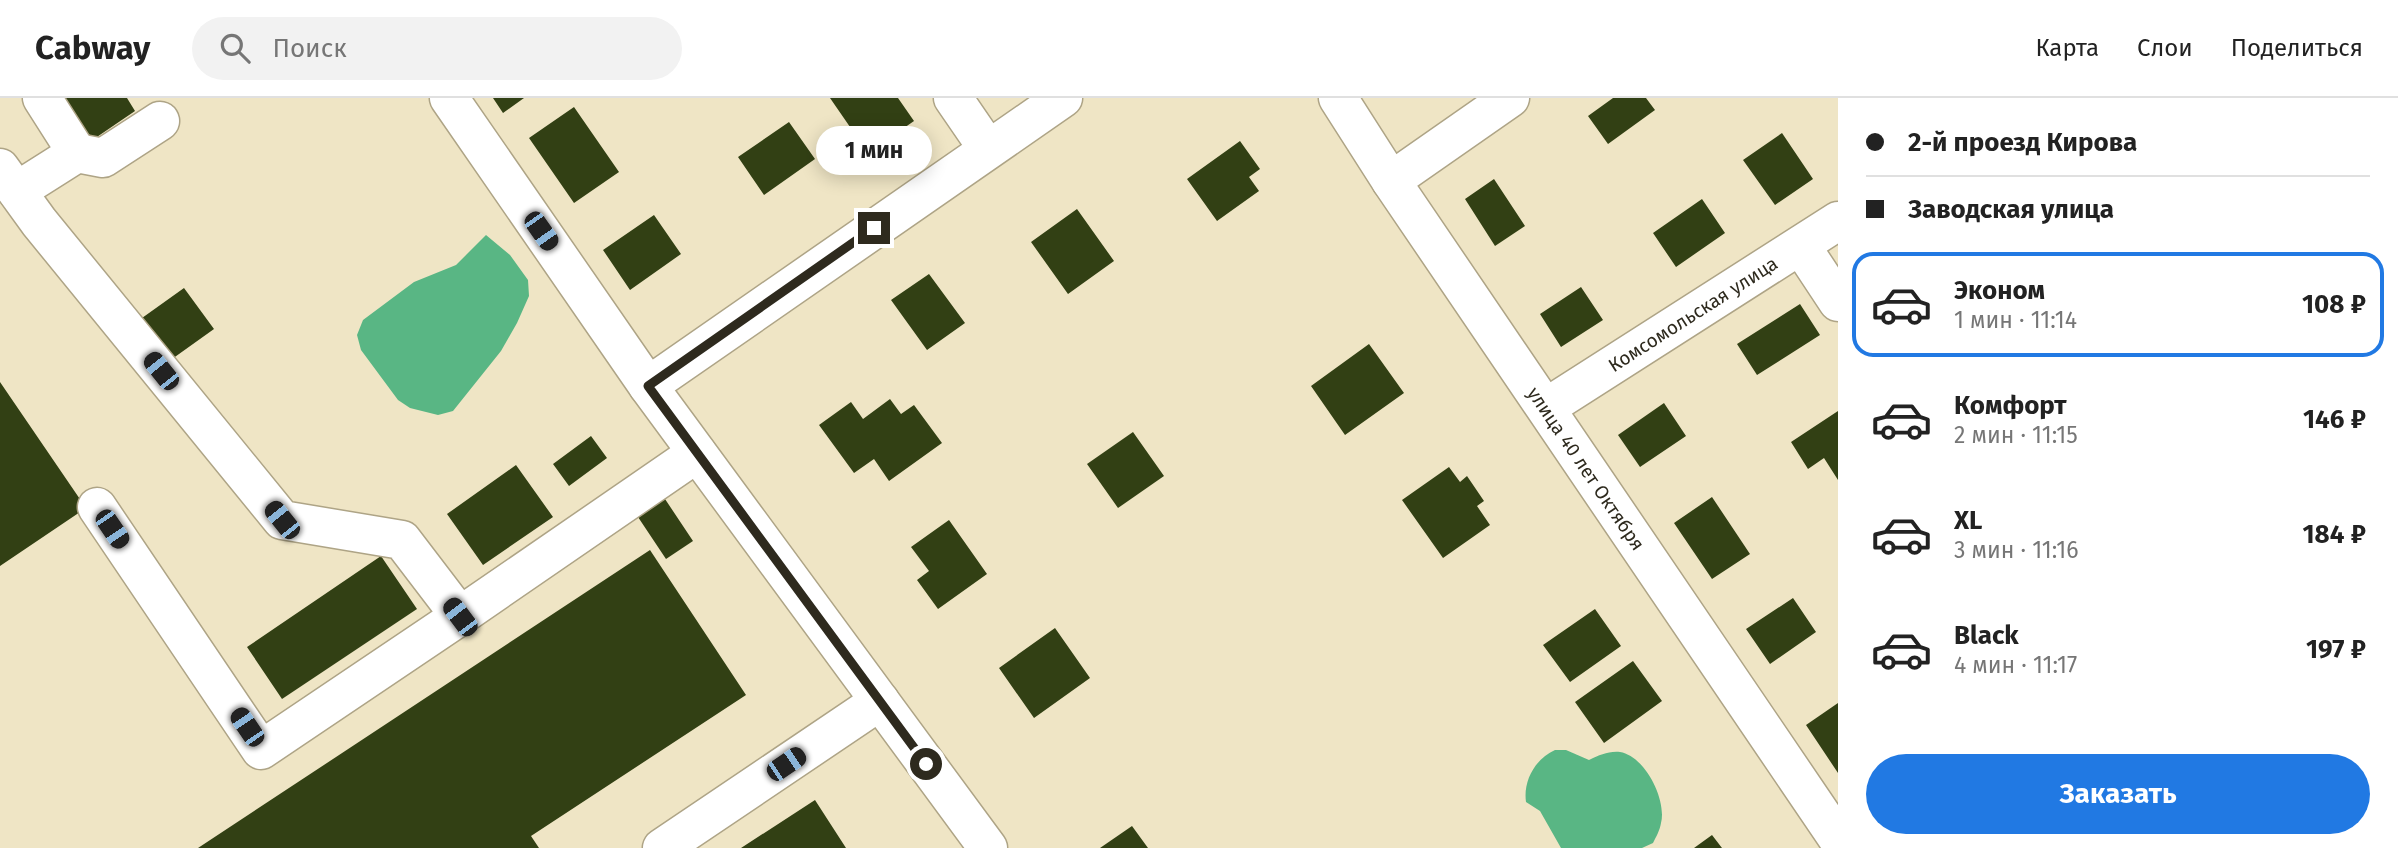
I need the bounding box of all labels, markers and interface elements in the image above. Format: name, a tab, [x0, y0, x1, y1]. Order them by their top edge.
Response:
search box	[192, 17, 682, 80]
text: Cabway	[35, 28, 150, 68]
icon: search	[216, 29, 254, 67]
text: Поиск	[272, 33, 347, 64]
text: Карта	[2035, 34, 2099, 62]
text: Слои	[2137, 34, 2193, 62]
text: Поделиться	[2231, 34, 2363, 62]
callout: 1 мин	[816, 127, 932, 176]
text: 2-й проезд Кирова	[1908, 127, 2137, 158]
text: 1 мин	[845, 136, 903, 164]
text: Заводская улица	[1908, 194, 2114, 225]
car	[521, 208, 562, 254]
route end	[858, 212, 890, 244]
street label: Комсомольская улица	[1604, 251, 1782, 376]
icon: car	[1870, 273, 1933, 336]
text: Эконом	[1954, 275, 2045, 306]
text: 108 ₽	[2302, 289, 2366, 320]
text: 1 мин · 11:14	[1954, 306, 2077, 334]
car	[140, 348, 183, 394]
street label: улица 40 лет Октября	[1523, 382, 1650, 555]
icon: car	[1870, 388, 1933, 451]
text: Комфорт	[1954, 390, 2067, 421]
text: 146 ₽	[2303, 404, 2366, 435]
text: 2 мин · 11:15	[1954, 421, 2078, 449]
car	[261, 497, 304, 543]
icon: car	[1870, 503, 1933, 566]
text: XL	[1954, 505, 1982, 536]
car	[92, 506, 133, 552]
text: 184 ₽	[2303, 519, 2366, 550]
text: 3 мин · 11:16	[1954, 536, 2079, 564]
car	[439, 594, 482, 640]
icon: car	[1870, 618, 1933, 681]
text: Black	[1954, 620, 2019, 651]
text: 197 ₽	[2306, 634, 2366, 665]
text: 4 мин · 11:17	[1954, 651, 2077, 679]
car	[227, 704, 268, 750]
car	[763, 744, 810, 784]
route start	[910, 748, 942, 780]
button: Заказать	[1866, 754, 2370, 834]

